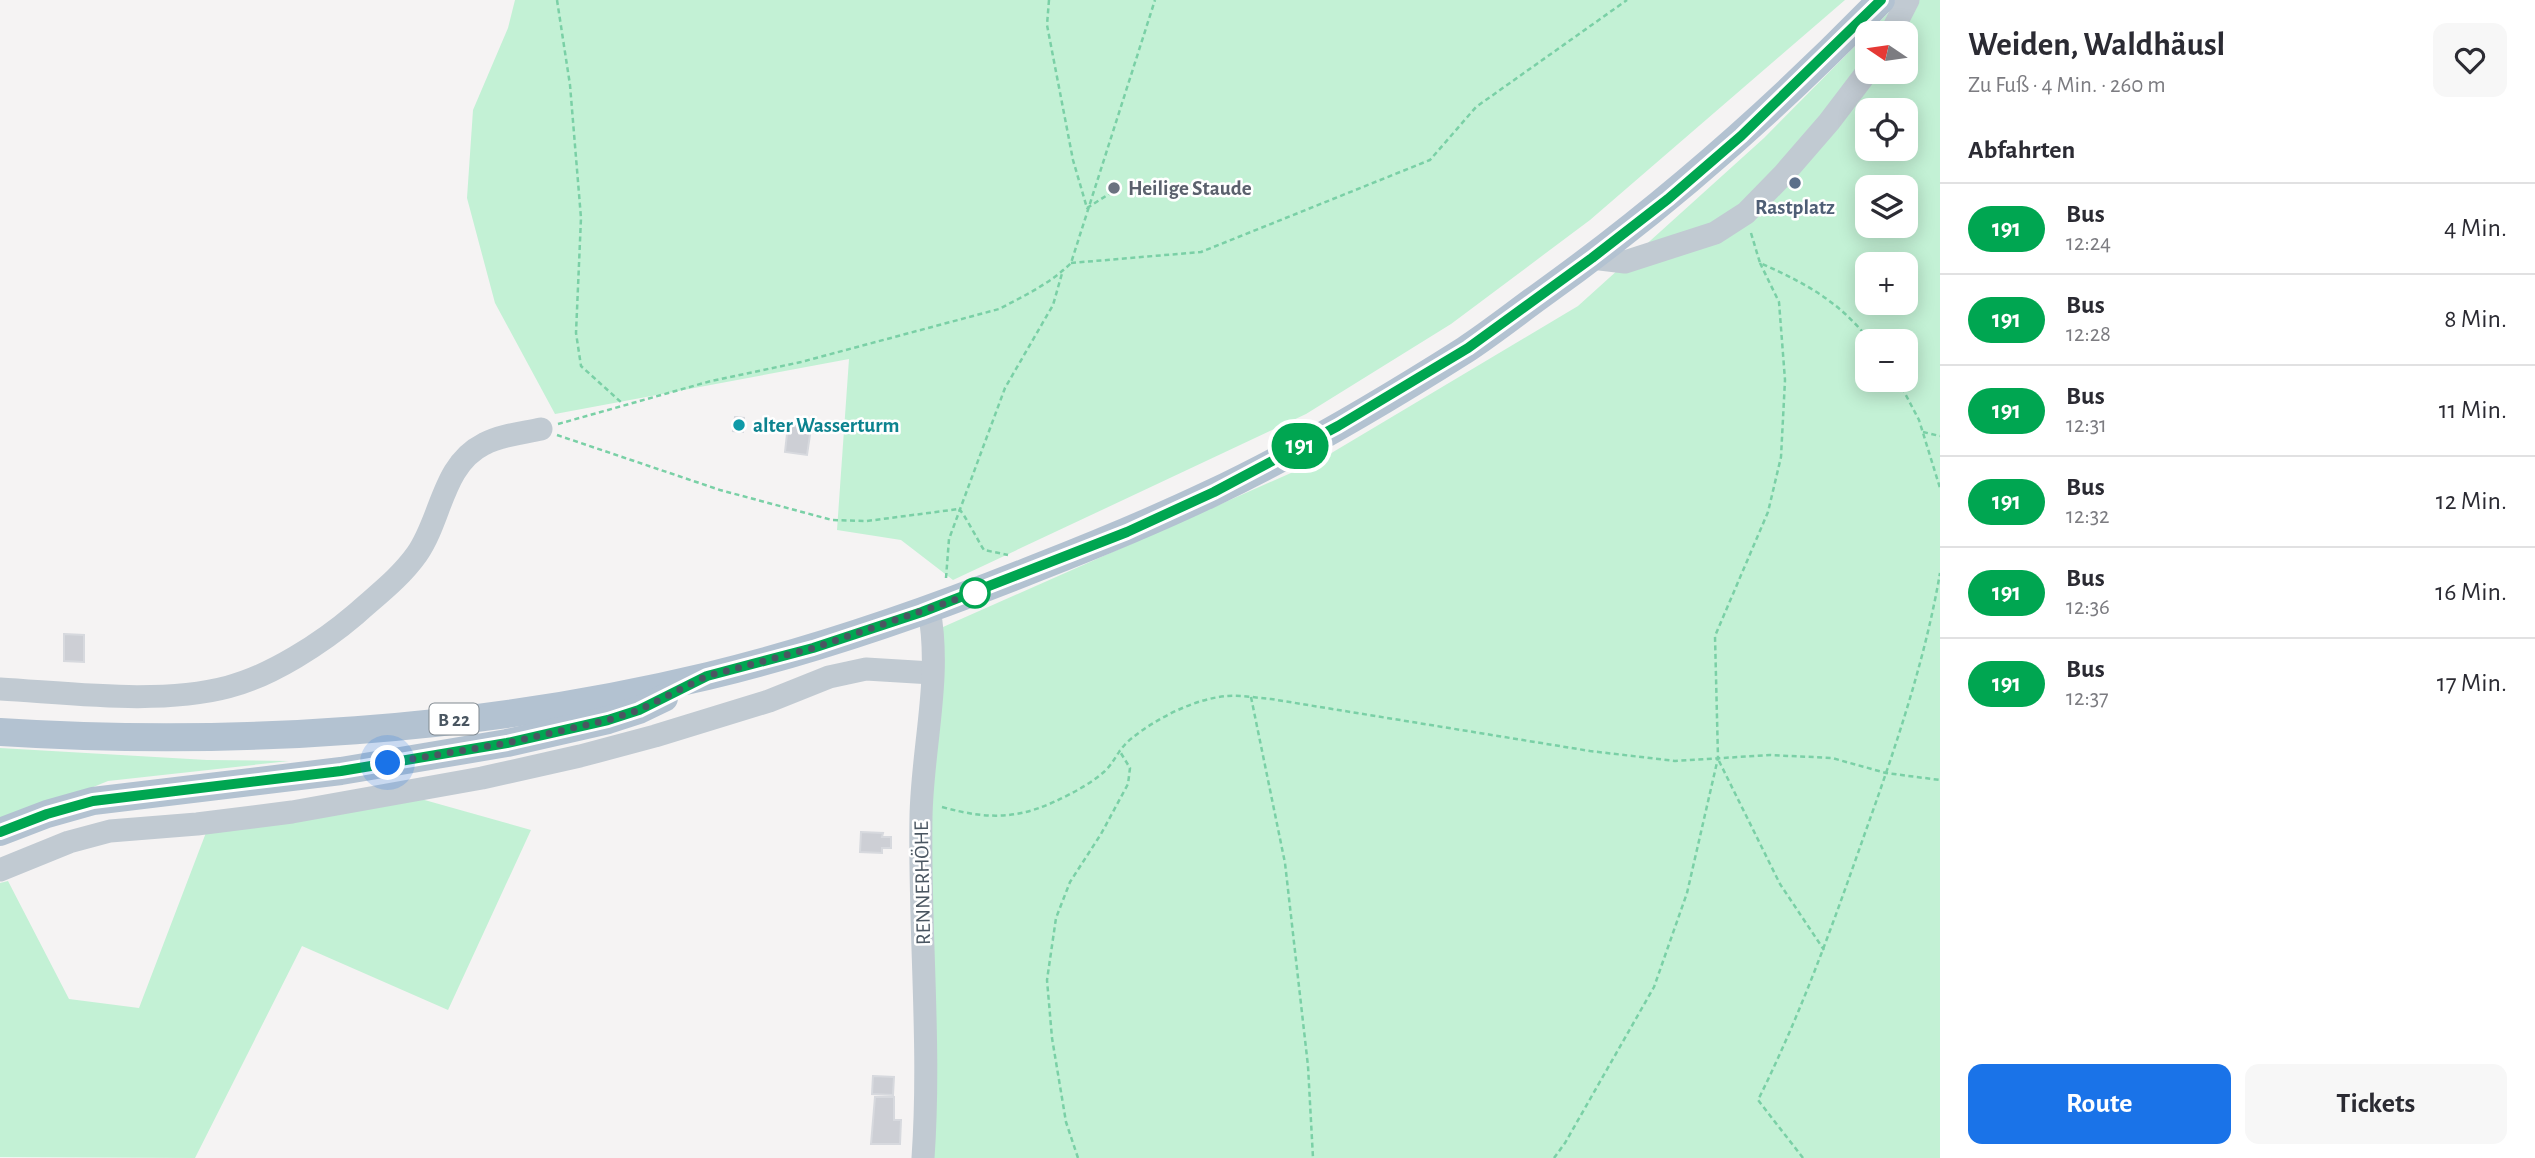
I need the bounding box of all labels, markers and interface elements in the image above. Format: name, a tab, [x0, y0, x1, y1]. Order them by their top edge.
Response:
north arrow	[1855, 21, 1918, 84]
map controls	[1855, 21, 1918, 392]
button: heart	[2433, 23, 2507, 97]
text: Weiden, Waldhäusl	[1968, 29, 2225, 62]
text: Zu Fuß · 4 Min. · 260 m	[1968, 74, 2166, 97]
button: locate	[1855, 98, 1918, 161]
text: Abfahrten	[1968, 137, 2075, 163]
marker: Rastplatz	[1787, 175, 1803, 191]
button: layers	[1855, 175, 1918, 238]
place label: Heilige Staude	[1128, 178, 1252, 199]
marker: Heilige Staude	[1106, 180, 1122, 196]
place label: Rastplatz	[1755, 197, 1835, 218]
text: Bus	[2066, 201, 2105, 227]
text: 4 Min.	[2444, 215, 2507, 241]
text: 191	[1992, 217, 2021, 241]
text: 12:24	[2066, 232, 2111, 255]
button: +	[1855, 252, 1918, 315]
text: Bus	[2066, 292, 2105, 318]
text: 8 Min.	[2444, 306, 2507, 332]
text: 191	[1992, 308, 2021, 332]
text: 12:28	[2066, 323, 2111, 346]
button: −	[1855, 329, 1918, 392]
text: Bus	[2066, 383, 2105, 409]
text: 11 Min.	[2439, 397, 2507, 423]
text: 191	[1992, 399, 2021, 423]
text: 12:31	[2066, 414, 2107, 437]
place label: alter Wasserturm	[753, 415, 899, 436]
marker: alter Wasserturm	[731, 417, 747, 433]
line badge: 191	[1260, 423, 1340, 469]
text: 191	[1286, 434, 1314, 458]
text: Bus	[2066, 474, 2105, 500]
text: 12 Min.	[2436, 488, 2507, 514]
text: 191	[1992, 490, 2021, 514]
text: 12:32	[2066, 505, 2110, 528]
text: Bus	[2066, 565, 2105, 591]
unlabelled marker	[960, 578, 990, 608]
text: 16 Min.	[2435, 579, 2507, 605]
text: 191	[1992, 581, 2021, 605]
text: 12:36	[2066, 596, 2110, 619]
text: Bus	[2066, 656, 2105, 682]
text: 17 Min.	[2437, 670, 2507, 696]
text: 191	[1992, 672, 2021, 696]
text: 12:37	[2066, 687, 2109, 710]
road number: B 22	[430, 704, 478, 734]
your location	[370, 745, 405, 780]
street label: RENNERHÖHE	[910, 821, 934, 945]
button: Route	[1968, 1064, 2231, 1144]
button: Tickets	[2245, 1064, 2507, 1144]

